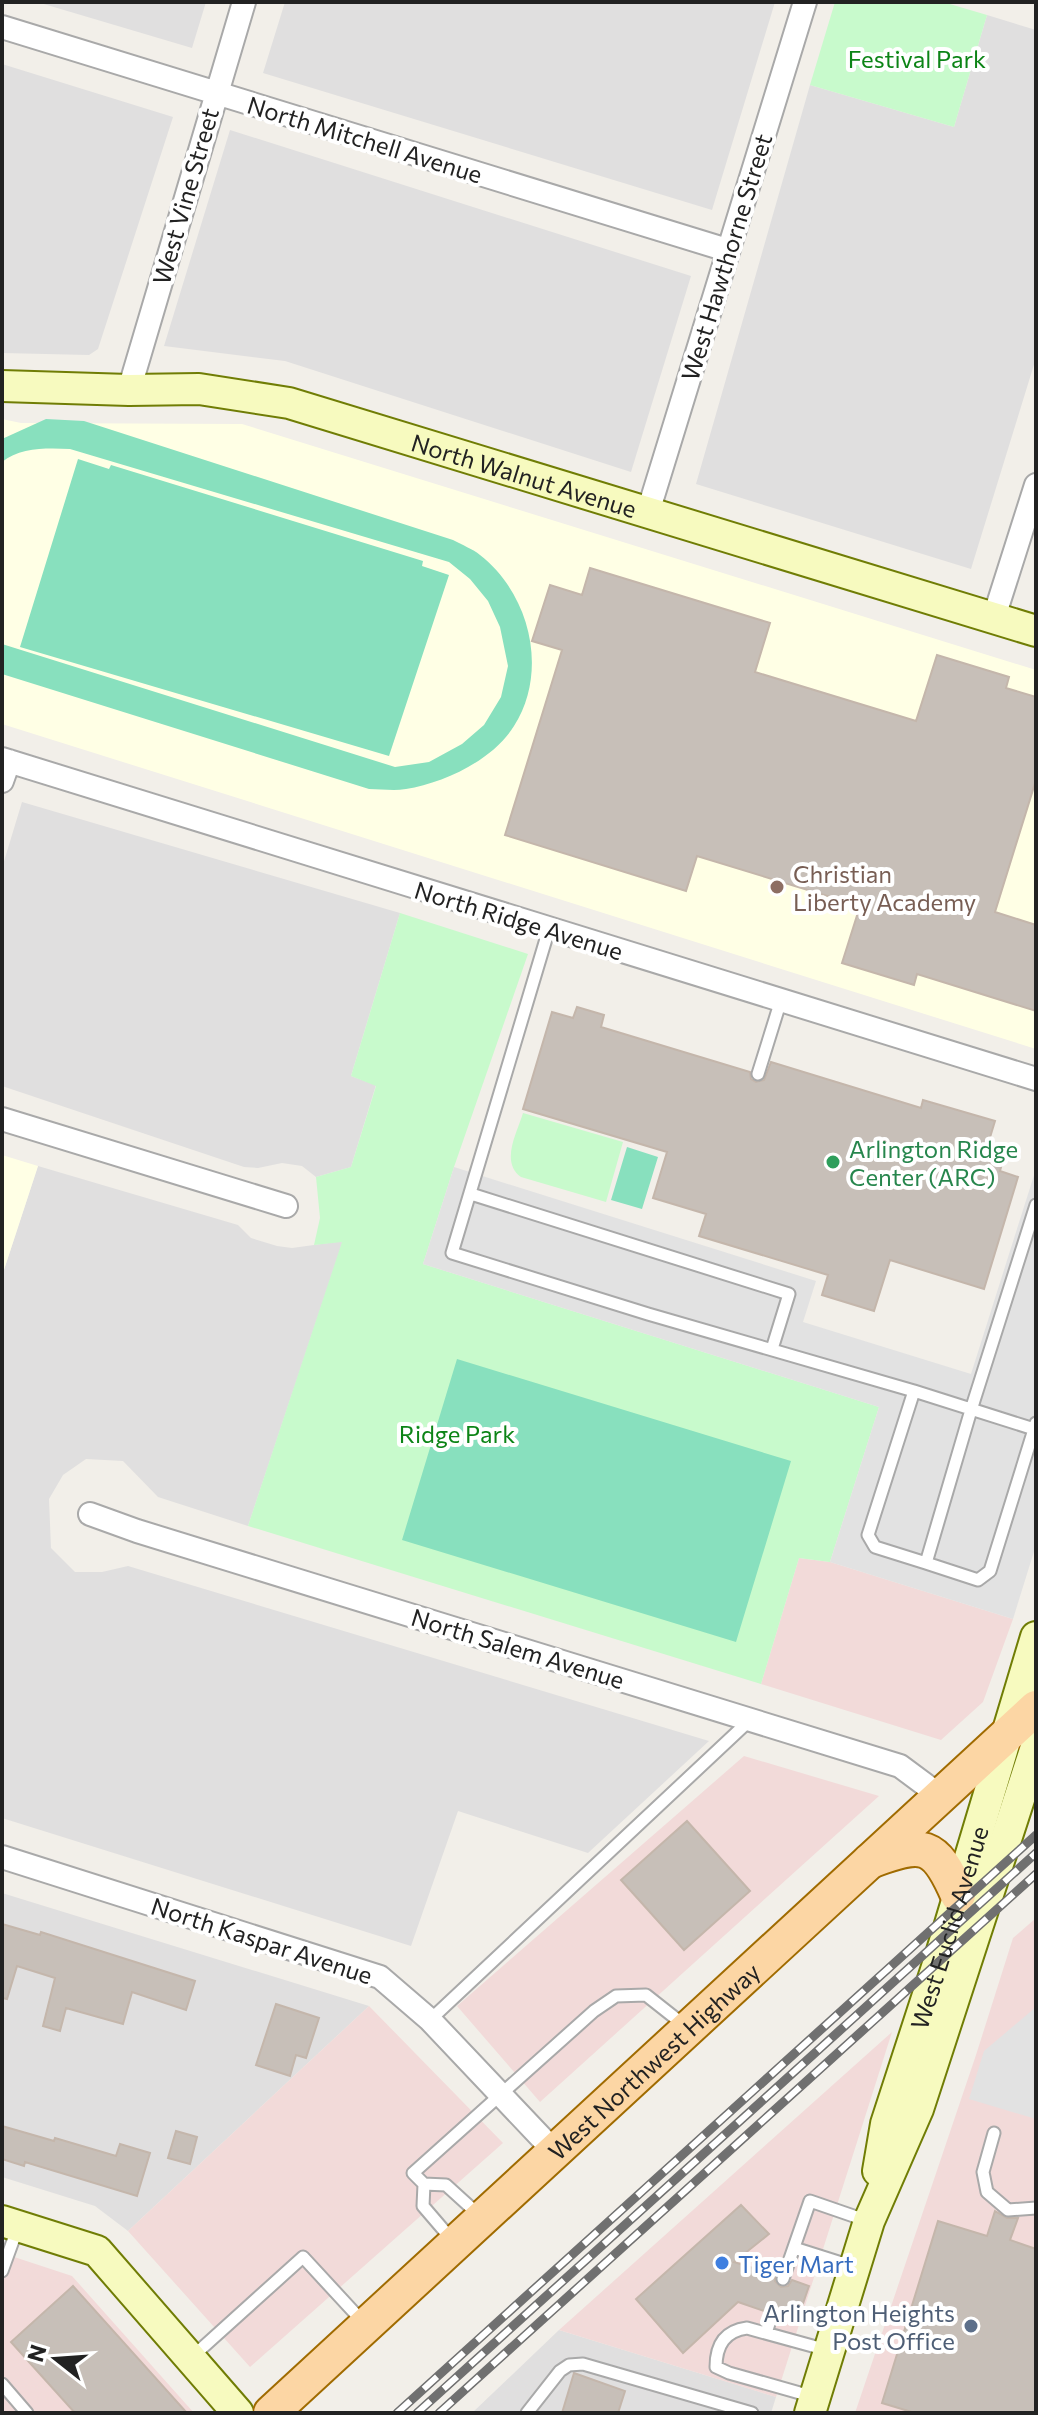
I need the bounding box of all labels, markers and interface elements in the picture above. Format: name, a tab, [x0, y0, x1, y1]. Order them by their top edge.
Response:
park label: Festival Park	[848, 44, 986, 73]
street label: North Mitchell Avenue	[244, 89, 486, 189]
street label: West Vine Street	[146, 104, 224, 288]
street label: West Hawthorne Street	[675, 130, 777, 384]
street label: North Walnut Avenue	[408, 427, 640, 523]
place label: Christian Liberty Academy	[793, 859, 976, 916]
street label: North Ridge Avenue	[411, 875, 627, 965]
marker: Christian Liberty Academy	[768, 878, 786, 896]
place label: Arlington Ridge Center (ARC)	[849, 1134, 1018, 1191]
marker: Arlington Ridge Center (ARC)	[824, 1153, 842, 1171]
park label: Ridge Park	[399, 1419, 515, 1448]
street label: North Salem Avenue	[408, 1602, 628, 1694]
street label: West Euclid Avenue	[903, 1822, 993, 2033]
street label: North Kaspar Avenue	[148, 1891, 376, 1989]
street label: West Northwest Highway	[542, 1956, 765, 2165]
place label: Tiger Mart	[738, 2249, 854, 2278]
marker: Tiger Mart	[713, 2254, 731, 2272]
place label: Arlington Heights Post Office	[763, 2298, 955, 2355]
marker: Arlington Heights Post Office	[962, 2317, 980, 2335]
north arrow	[16, 2319, 96, 2399]
text: N	[21, 2341, 52, 2365]

